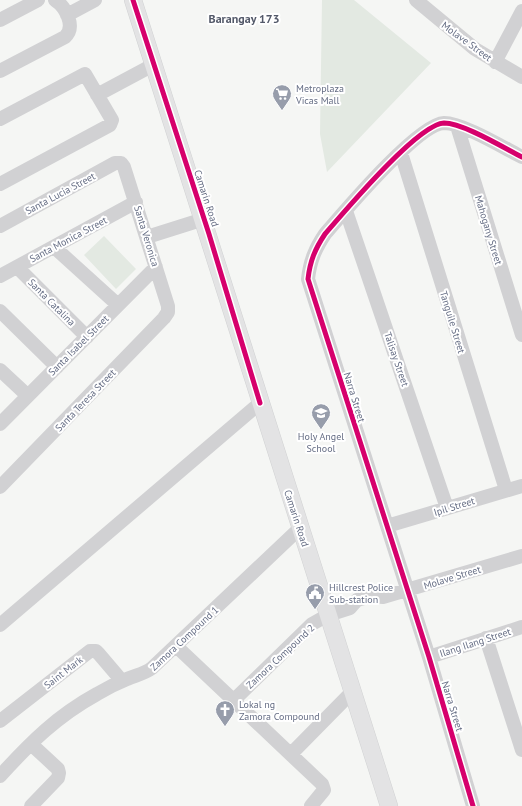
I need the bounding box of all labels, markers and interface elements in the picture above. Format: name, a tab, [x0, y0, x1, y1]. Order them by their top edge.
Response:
district label: Barangay 173	[209, 11, 279, 26]
street label: Molave Street	[439, 19, 495, 64]
place label: Metroplaza Vicas Mall	[295, 82, 344, 107]
supermarket icon: Metroplaza Vicas Mall	[271, 83, 293, 111]
street label: Camarin Road	[191, 168, 222, 228]
street label: Santa Lucia Street	[23, 169, 98, 217]
street label: Mahogany Street	[472, 194, 505, 267]
street label: Santa Veronica	[131, 204, 162, 268]
street label: Santa Monica Street	[27, 213, 110, 265]
street label: Santa Catalina	[25, 276, 78, 329]
street label: Tanguile Street	[437, 289, 468, 356]
street label: Santa Isabel Street	[45, 312, 112, 378]
street label: Talisay Street	[381, 330, 412, 389]
street label: Santa Teresa Street	[52, 366, 119, 434]
street label: Narra Street	[341, 371, 368, 424]
school or university icon: Holy Angel School	[310, 402, 332, 430]
place label: Holy Angel School	[298, 430, 344, 455]
street label: Camarin Road	[281, 488, 312, 548]
street label: Ipil Street	[432, 494, 477, 519]
street label: Molave Street	[422, 562, 483, 592]
place label: Hillcrest Police Sub-station	[329, 581, 393, 606]
public building icon: Hillcrest Police Sub-station	[304, 582, 326, 610]
street label: Zamora Compound 1	[147, 603, 221, 673]
street label: Zamora Compound 2	[243, 621, 317, 691]
street label: Ilang Ilang Street	[438, 625, 513, 660]
street label: Saint Mark	[41, 653, 85, 692]
street label: Narra Street	[439, 680, 466, 733]
place label: Lokal ng Zamora Compound	[239, 698, 320, 723]
church icon: Lokal ng Zamora Compound	[214, 699, 236, 727]

